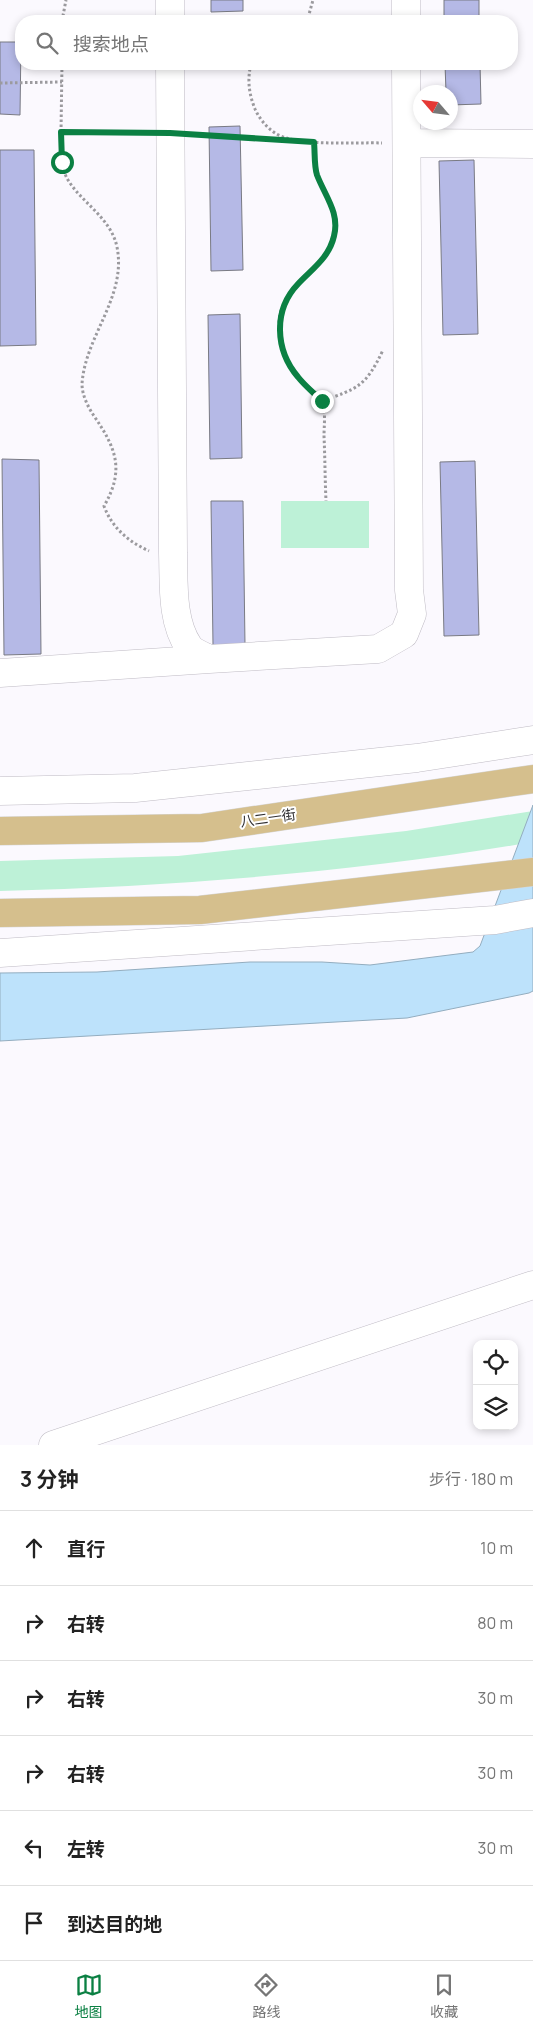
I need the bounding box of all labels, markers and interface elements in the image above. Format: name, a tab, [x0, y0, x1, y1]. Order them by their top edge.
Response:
search box	[15, 15, 518, 70]
icon: search	[33, 29, 61, 57]
text: 搜索地点	[73, 31, 149, 57]
north arrow	[413, 85, 458, 130]
route start	[51, 151, 74, 174]
route end	[311, 390, 334, 413]
street label: 八二一街	[239, 804, 297, 831]
map controls	[473, 1340, 518, 1430]
button: locate	[473, 1340, 518, 1385]
button: layers	[473, 1385, 518, 1430]
text: 3 分钟	[20, 1465, 78, 1493]
text: 步行 · 180 m	[429, 1468, 513, 1490]
icon: ahead	[20, 1534, 48, 1562]
text: 直行	[67, 1536, 105, 1562]
text: 10 m	[480, 1537, 513, 1559]
icon: right	[20, 1609, 48, 1637]
text: 右转	[67, 1611, 105, 1637]
text: 80 m	[477, 1612, 513, 1634]
icon: right	[20, 1684, 48, 1712]
text: 右转	[67, 1686, 105, 1712]
text: 30 m	[478, 1687, 513, 1709]
icon: right	[20, 1759, 48, 1787]
text: 右转	[67, 1761, 105, 1787]
text: 30 m	[478, 1762, 513, 1784]
icon: left	[20, 1834, 48, 1862]
text: 左转	[67, 1836, 105, 1862]
text: 30 m	[478, 1837, 513, 1859]
icon: arrive	[20, 1909, 48, 1937]
text: 到达目的地	[67, 1911, 162, 1937]
tab: 地图	[75, 1971, 103, 2021]
tab: 路线	[252, 1971, 280, 2021]
tab: 收藏	[430, 1971, 458, 2021]

